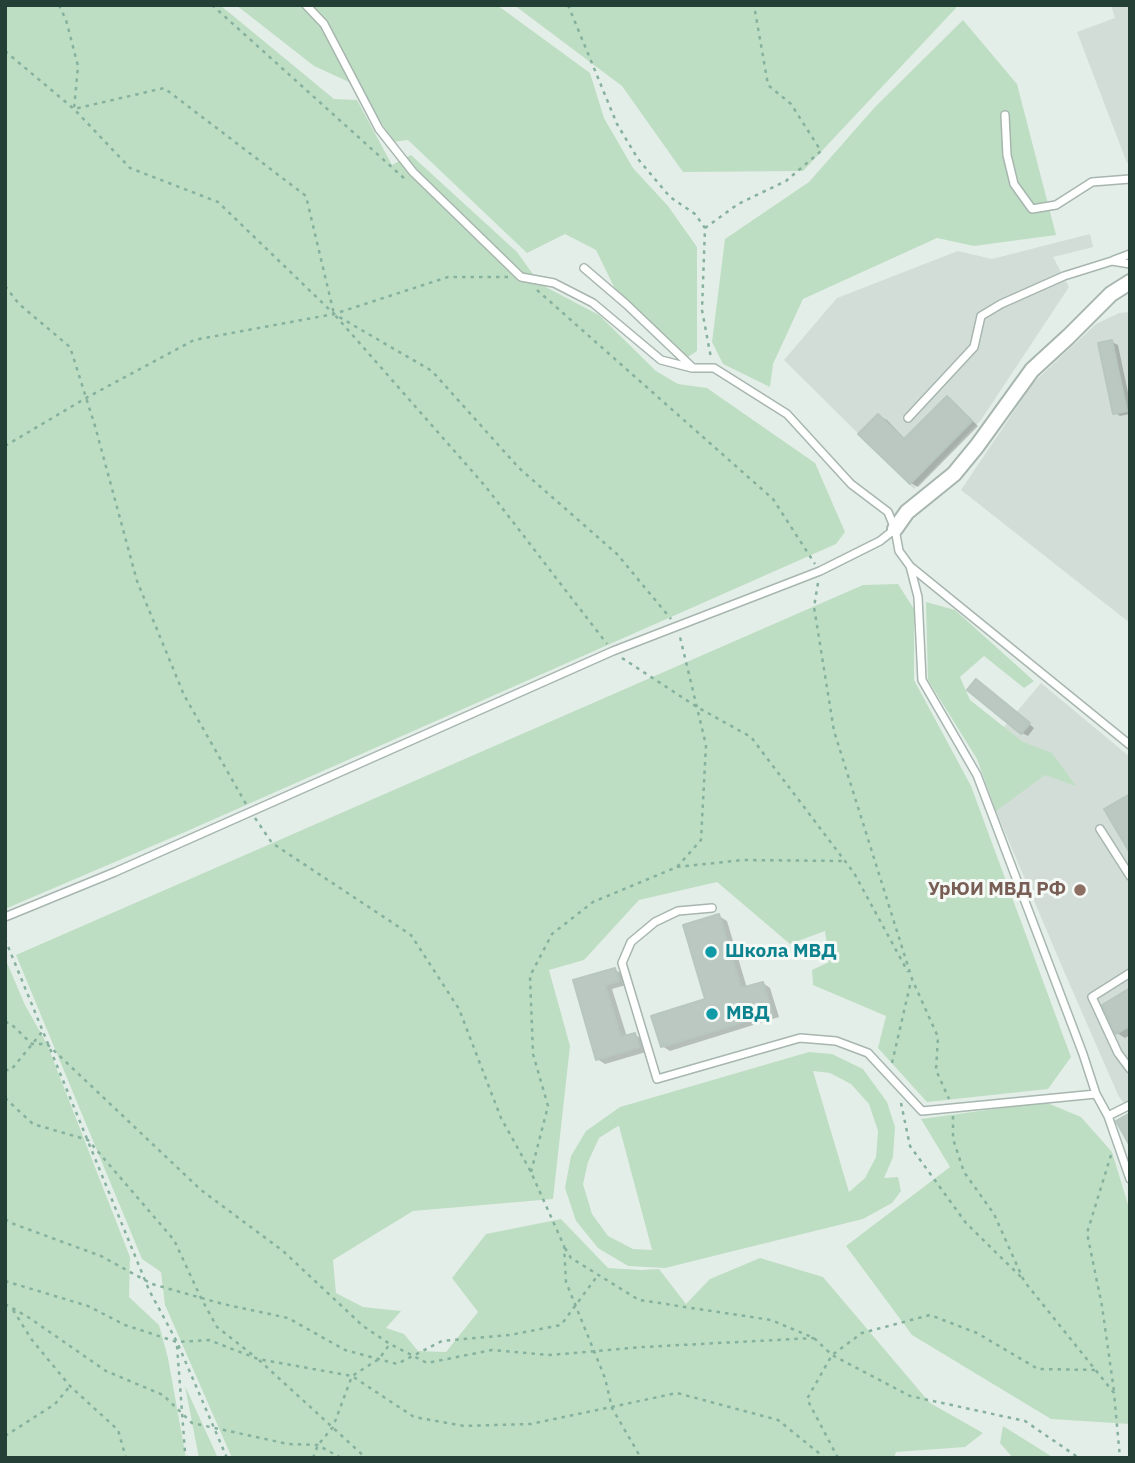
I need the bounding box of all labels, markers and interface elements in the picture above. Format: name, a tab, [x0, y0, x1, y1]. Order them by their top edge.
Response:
place label: УрЮИ МВД РФ	[928, 879, 1066, 901]
marker: УрЮИ МВД РФ	[1072, 882, 1088, 898]
place label: Школа МВД	[725, 941, 837, 963]
marker: Школа МВД	[703, 944, 719, 960]
place label: МВД	[726, 1003, 770, 1025]
marker: МВД	[704, 1006, 720, 1022]

